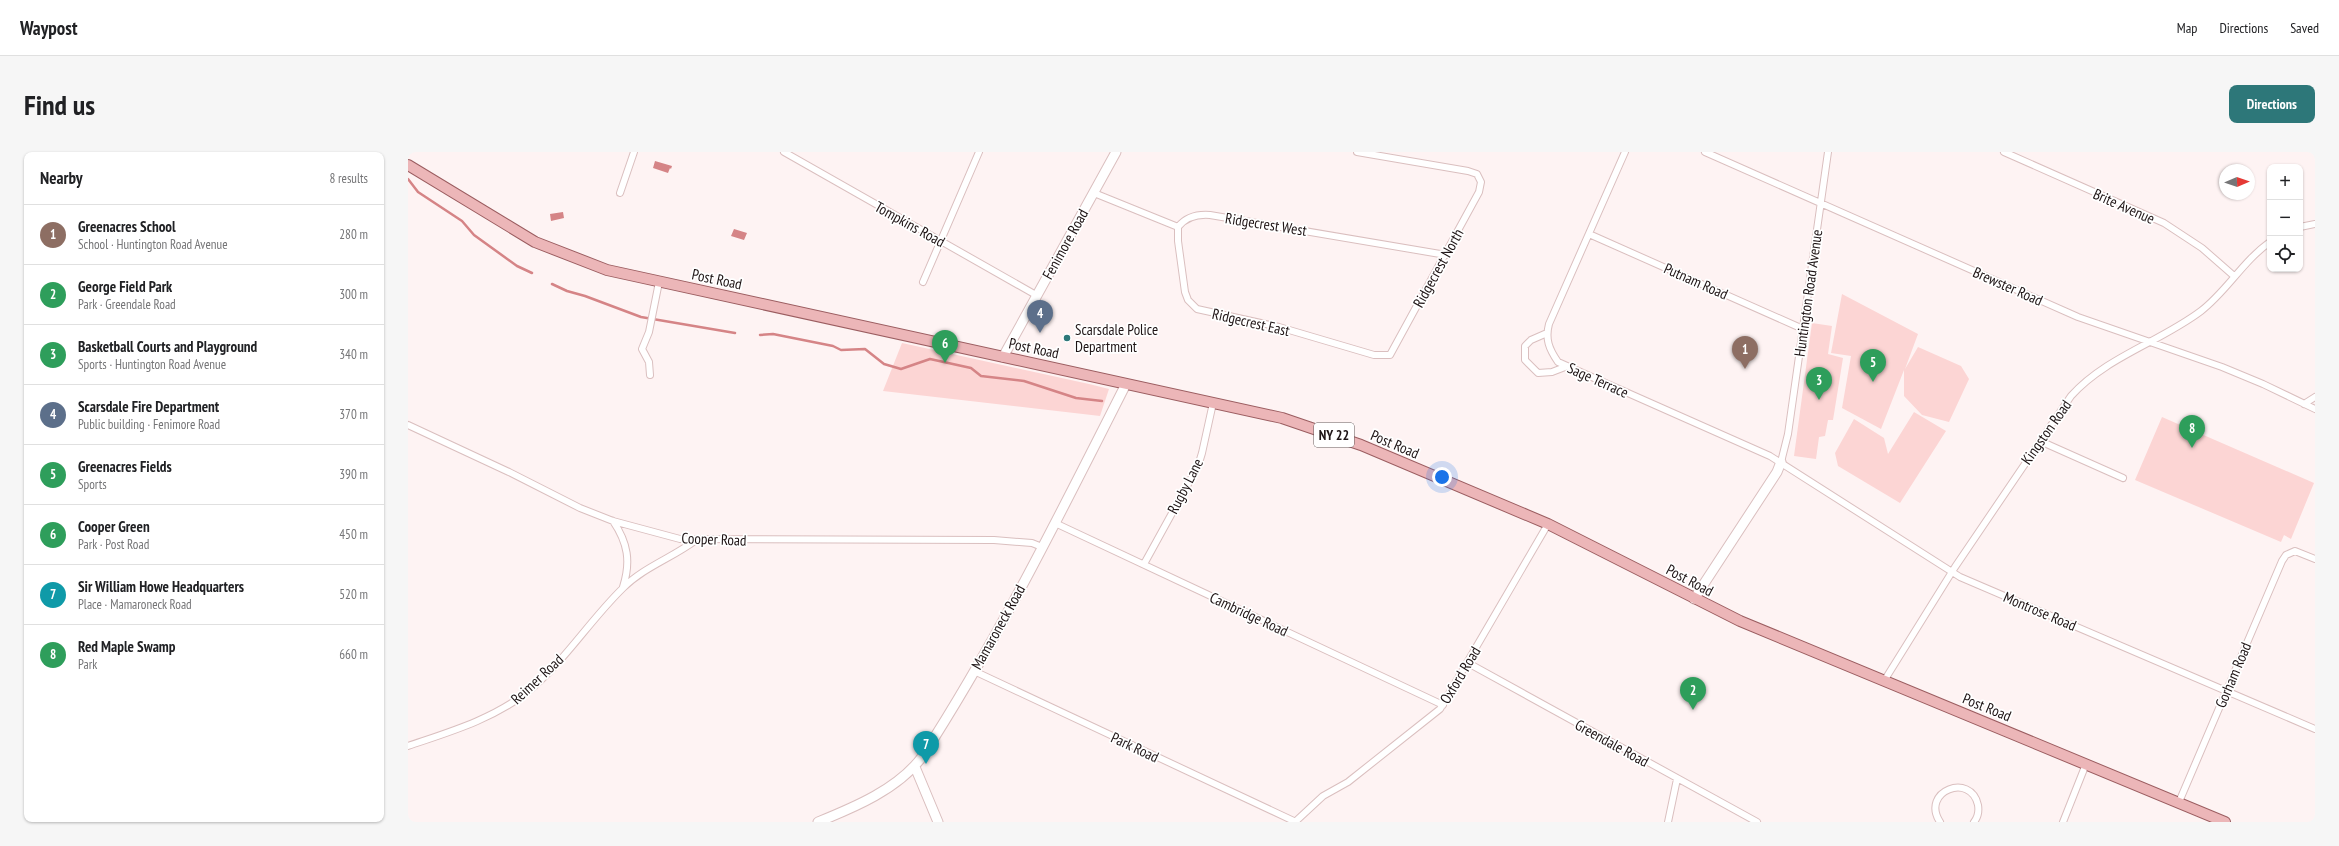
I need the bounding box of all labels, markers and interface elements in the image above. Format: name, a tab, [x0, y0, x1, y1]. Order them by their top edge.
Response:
text: Waypost	[20, 16, 77, 40]
text: Map	[2177, 19, 2197, 37]
text: Directions	[2219, 19, 2268, 37]
text: Saved	[2290, 19, 2319, 37]
button: Directions	[2229, 85, 2315, 123]
text: Find us	[24, 86, 95, 123]
north arrow	[2219, 164, 2255, 200]
map controls	[2267, 164, 2303, 272]
button: +	[2267, 164, 2303, 200]
text: Nearby	[40, 167, 83, 189]
text: 8 results	[329, 170, 368, 187]
street label: Brite Avenue	[2090, 184, 2158, 228]
street label: Tompkins Road	[872, 197, 948, 251]
button: −	[2267, 200, 2303, 236]
street label: Fenimore Road	[1038, 205, 1092, 283]
street label: Ridgecrest West	[1224, 208, 1308, 240]
text: Greenacres School	[78, 217, 176, 236]
street label: Ridgecrest North	[1409, 225, 1467, 311]
text: 1	[50, 226, 56, 243]
text: 280 m	[339, 226, 368, 243]
street label: Huntington Road Avenue	[1790, 228, 1826, 358]
text: School · Huntington Road Avenue	[78, 236, 228, 253]
button: locate	[2267, 236, 2303, 272]
street label: Putnam Road	[1661, 258, 1731, 304]
street label: Brewster Road	[1970, 262, 2046, 310]
street label: Post Road	[690, 264, 744, 294]
text: George Field Park	[78, 277, 172, 296]
text: 2	[50, 286, 56, 303]
text: 300 m	[339, 286, 368, 303]
text: Park · Greendale Road	[78, 296, 176, 313]
pin: 4	[1027, 300, 1053, 333]
street label: Ridgecrest East	[1210, 304, 1292, 340]
place label: Scarsdale Police Department	[1075, 320, 1158, 356]
pin: 6	[932, 330, 958, 363]
street label: Post Road	[1007, 333, 1061, 363]
marker: Scarsdale Police Department	[1062, 333, 1072, 343]
pin: 1	[1732, 336, 1758, 369]
text: Basketball Courts and Playground	[78, 337, 257, 356]
text: 3	[50, 346, 56, 363]
text: 340 m	[339, 346, 368, 363]
pin: 5	[1860, 349, 1886, 382]
text: Sports · Huntington Road Avenue	[78, 356, 226, 373]
street label: Sage Terrace	[1565, 358, 1631, 402]
pin: 3	[1806, 367, 1832, 400]
street label: Kingston Road	[2017, 396, 2075, 468]
text: Scarsdale Fire Department	[78, 397, 219, 416]
text: 4	[50, 406, 56, 423]
text: 370 m	[339, 406, 368, 423]
pin: 8	[2179, 415, 2205, 448]
text: Public building · Fenimore Road	[78, 416, 220, 433]
road number: NY 22	[1314, 423, 1354, 447]
street label: Post Road	[1368, 425, 1422, 463]
street label: Rugby Lane	[1163, 455, 1207, 517]
text: Greenacres Fields	[78, 457, 172, 476]
text: 5	[50, 466, 56, 483]
text: 390 m	[339, 466, 368, 483]
your location	[1432, 467, 1452, 487]
text: Sports	[78, 476, 107, 493]
text: Cooper Green	[78, 517, 150, 536]
text: 6	[50, 526, 56, 543]
text: 450 m	[339, 526, 368, 543]
street label: Cooper Road	[681, 528, 747, 550]
text: Park · Post Road	[78, 536, 149, 553]
street label: Post Road	[1663, 560, 1717, 600]
text: Sir William Howe Headquarters	[78, 577, 244, 596]
street label: Mamaroneck Road	[967, 581, 1029, 673]
text: 7	[50, 586, 56, 603]
text: 520 m	[339, 586, 368, 603]
street label: Montrose Road	[2001, 587, 2079, 635]
street label: Cambridge Road	[1207, 588, 1291, 640]
text: Place · Mamaroneck Road	[78, 596, 192, 613]
text: Red Maple Swamp	[78, 637, 176, 656]
street label: Gorham Road	[2211, 639, 2255, 711]
street label: Oxford Road	[1435, 643, 1485, 707]
text: 8	[50, 646, 56, 663]
text: 660 m	[339, 646, 368, 663]
street label: Reimer Road	[507, 650, 567, 708]
text: Park	[78, 656, 97, 673]
pin: 2	[1680, 677, 1706, 710]
street label: Post Road	[1960, 689, 2014, 725]
street label: Greendale Road	[1572, 715, 1652, 771]
street label: Park Road	[1108, 728, 1162, 766]
pin: 7	[913, 731, 939, 764]

